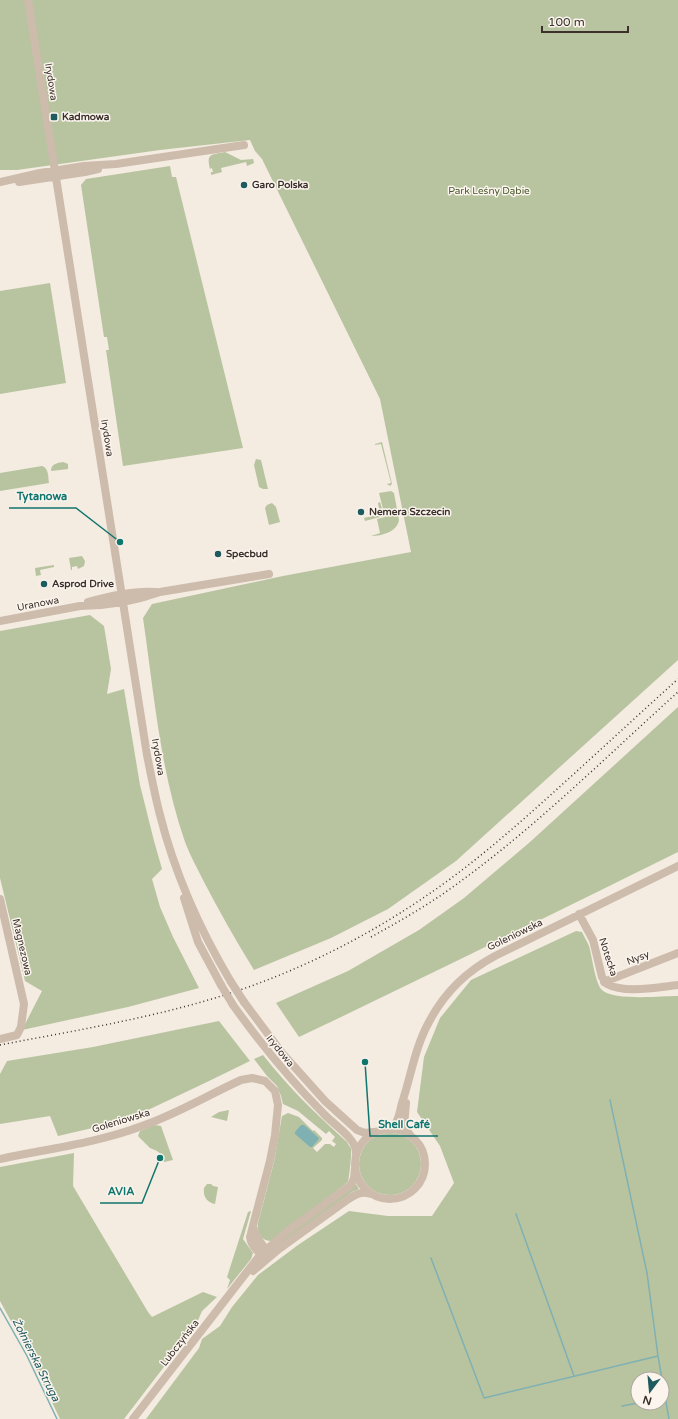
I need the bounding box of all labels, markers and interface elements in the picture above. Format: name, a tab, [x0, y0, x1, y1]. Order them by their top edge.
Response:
scale bar	[542, 8, 628, 34]
text: 100 m	[548, 15, 585, 29]
street label: Irydowa	[42, 62, 60, 102]
place label: Kadmowa	[62, 111, 110, 123]
marker: Kadmowa	[49, 112, 59, 122]
place label: Garo Polska	[252, 179, 309, 191]
marker: Garo Polska	[239, 180, 249, 190]
park label: Park Leśny Dąbie	[448, 185, 530, 197]
street label: Irydowa	[98, 418, 116, 458]
callout: Tytanowa	[9, 485, 76, 508]
text: Tytanowa	[16, 490, 67, 504]
place label: Nemera Szczecin	[369, 506, 450, 518]
marker: Nemera Szczecin	[356, 507, 366, 517]
place label: Specbud	[226, 548, 268, 560]
marker: Specbud	[213, 549, 223, 559]
place label: Asprod Drive	[52, 578, 114, 590]
marker: Asprod Drive	[39, 579, 49, 589]
street label: Uranowa	[16, 594, 60, 614]
street label: Irydowa	[149, 737, 167, 777]
street label: Goleniowska	[485, 916, 545, 954]
street label: Magnezowa	[10, 917, 34, 977]
street label: Notecka	[596, 936, 620, 978]
street label: Nysy	[625, 948, 652, 968]
street label: Irydowa	[263, 1033, 297, 1069]
street label: Goleniowska	[91, 1106, 151, 1136]
callout: Shell Café	[370, 1113, 438, 1136]
text: Shell Café	[378, 1118, 431, 1131]
callout: AVIA	[100, 1180, 142, 1203]
text: AVIA	[108, 1185, 134, 1198]
water label: Żołnierska Struga	[9, 1316, 63, 1404]
street label: Lubczyńska	[158, 1317, 202, 1369]
north arrow	[630, 1371, 670, 1411]
text: N	[641, 1393, 653, 1408]

